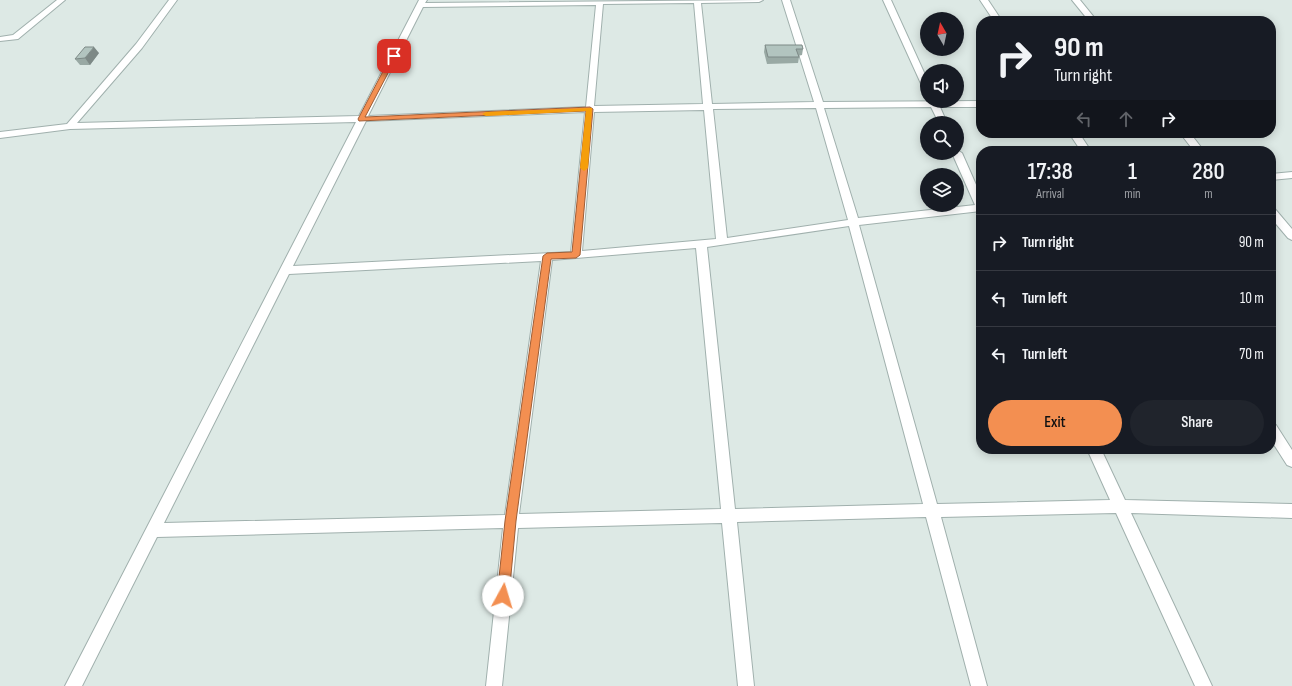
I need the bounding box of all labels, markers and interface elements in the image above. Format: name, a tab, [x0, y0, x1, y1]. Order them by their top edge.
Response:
north arrow	[920, 12, 964, 56]
map controls	[920, 12, 964, 212]
text: 90 m	[1054, 31, 1104, 64]
icon: right	[988, 32, 1040, 84]
pin	[377, 39, 411, 73]
icon: arrive	[383, 45, 405, 67]
button: sound	[920, 64, 964, 108]
text: Turn right	[1054, 65, 1112, 86]
icon: left	[1073, 108, 1095, 130]
icon: ahead	[1115, 108, 1137, 130]
icon: right	[1157, 108, 1179, 130]
button: search	[920, 116, 964, 160]
text: 17:38	[1028, 157, 1073, 186]
text: 1	[1128, 157, 1137, 186]
text: 280	[1192, 157, 1225, 186]
button: layers	[920, 168, 964, 212]
text: Arrival	[1036, 186, 1064, 202]
text: min	[1124, 186, 1141, 202]
text: m	[1204, 186, 1213, 202]
icon: right	[988, 232, 1010, 254]
text: Turn right	[1022, 233, 1074, 252]
text: 90 m	[1239, 233, 1264, 252]
icon: left	[988, 288, 1010, 310]
text: Turn left	[1022, 289, 1067, 308]
text: 10 m	[1240, 289, 1264, 308]
icon: left	[988, 344, 1010, 366]
text: Turn left	[1022, 345, 1067, 364]
text: 70 m	[1239, 345, 1264, 364]
button: Exit	[988, 400, 1122, 446]
button: Share	[1130, 400, 1264, 446]
position arrow	[482, 575, 524, 617]

